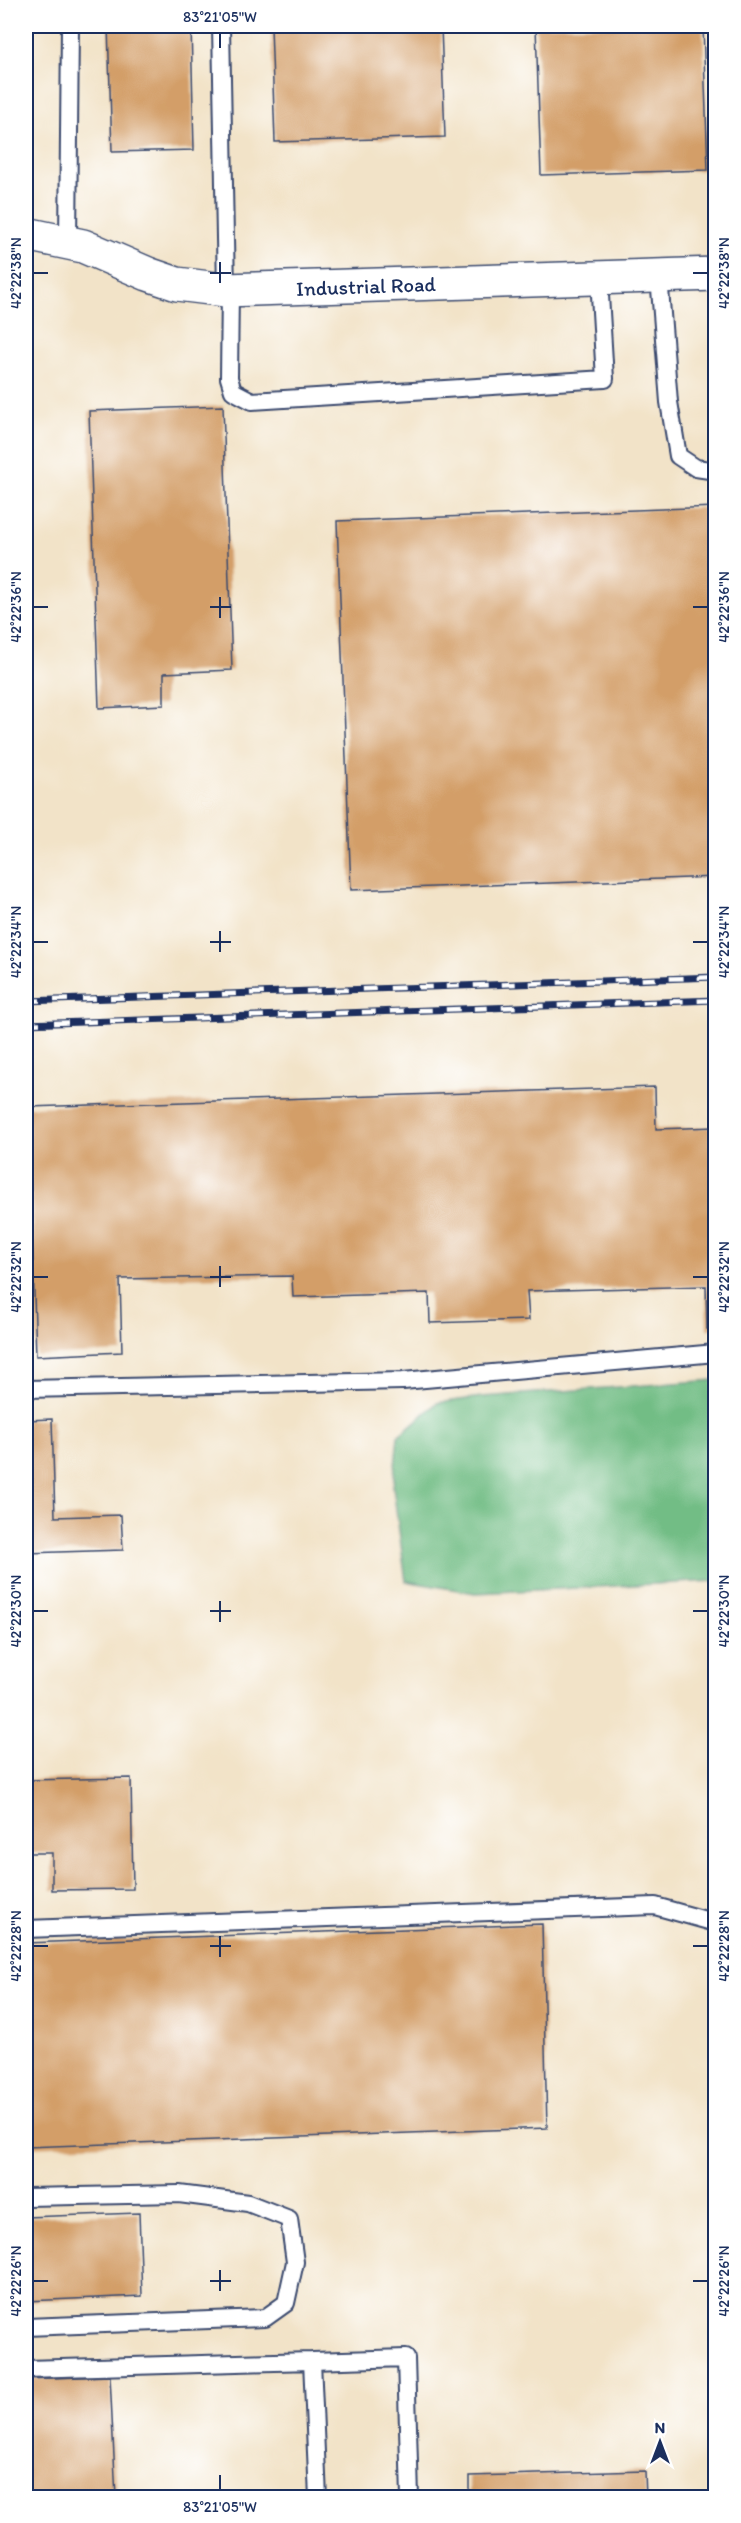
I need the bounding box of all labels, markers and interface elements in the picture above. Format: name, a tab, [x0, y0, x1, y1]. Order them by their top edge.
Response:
text: 83°21'05"W	[183, 8, 257, 26]
text: 42°22'38"N	[7, 237, 25, 309]
text: 42°22'38"N	[715, 237, 733, 309]
street label: Industrial Road	[296, 271, 437, 301]
text: 42°22'36"N	[7, 571, 25, 643]
text: 42°22'36"N	[715, 571, 733, 643]
text: 42°22'34"N	[7, 906, 25, 978]
text: 42°22'34"N	[715, 906, 733, 978]
text: 42°22'32"N	[7, 1241, 25, 1313]
text: 42°22'32"N	[715, 1241, 733, 1313]
text: 42°22'30"N	[7, 1575, 25, 1647]
text: 42°22'30"N	[715, 1575, 733, 1647]
text: 42°22'28"N	[7, 1910, 25, 1982]
text: 42°22'28"N	[715, 1910, 733, 1982]
text: 42°22'26"N	[7, 2245, 25, 2317]
text: 42°22'26"N	[715, 2245, 733, 2317]
north arrow	[630, 2412, 690, 2472]
text: N	[655, 2418, 665, 2437]
text: 83°21'05"W	[183, 2498, 257, 2516]

